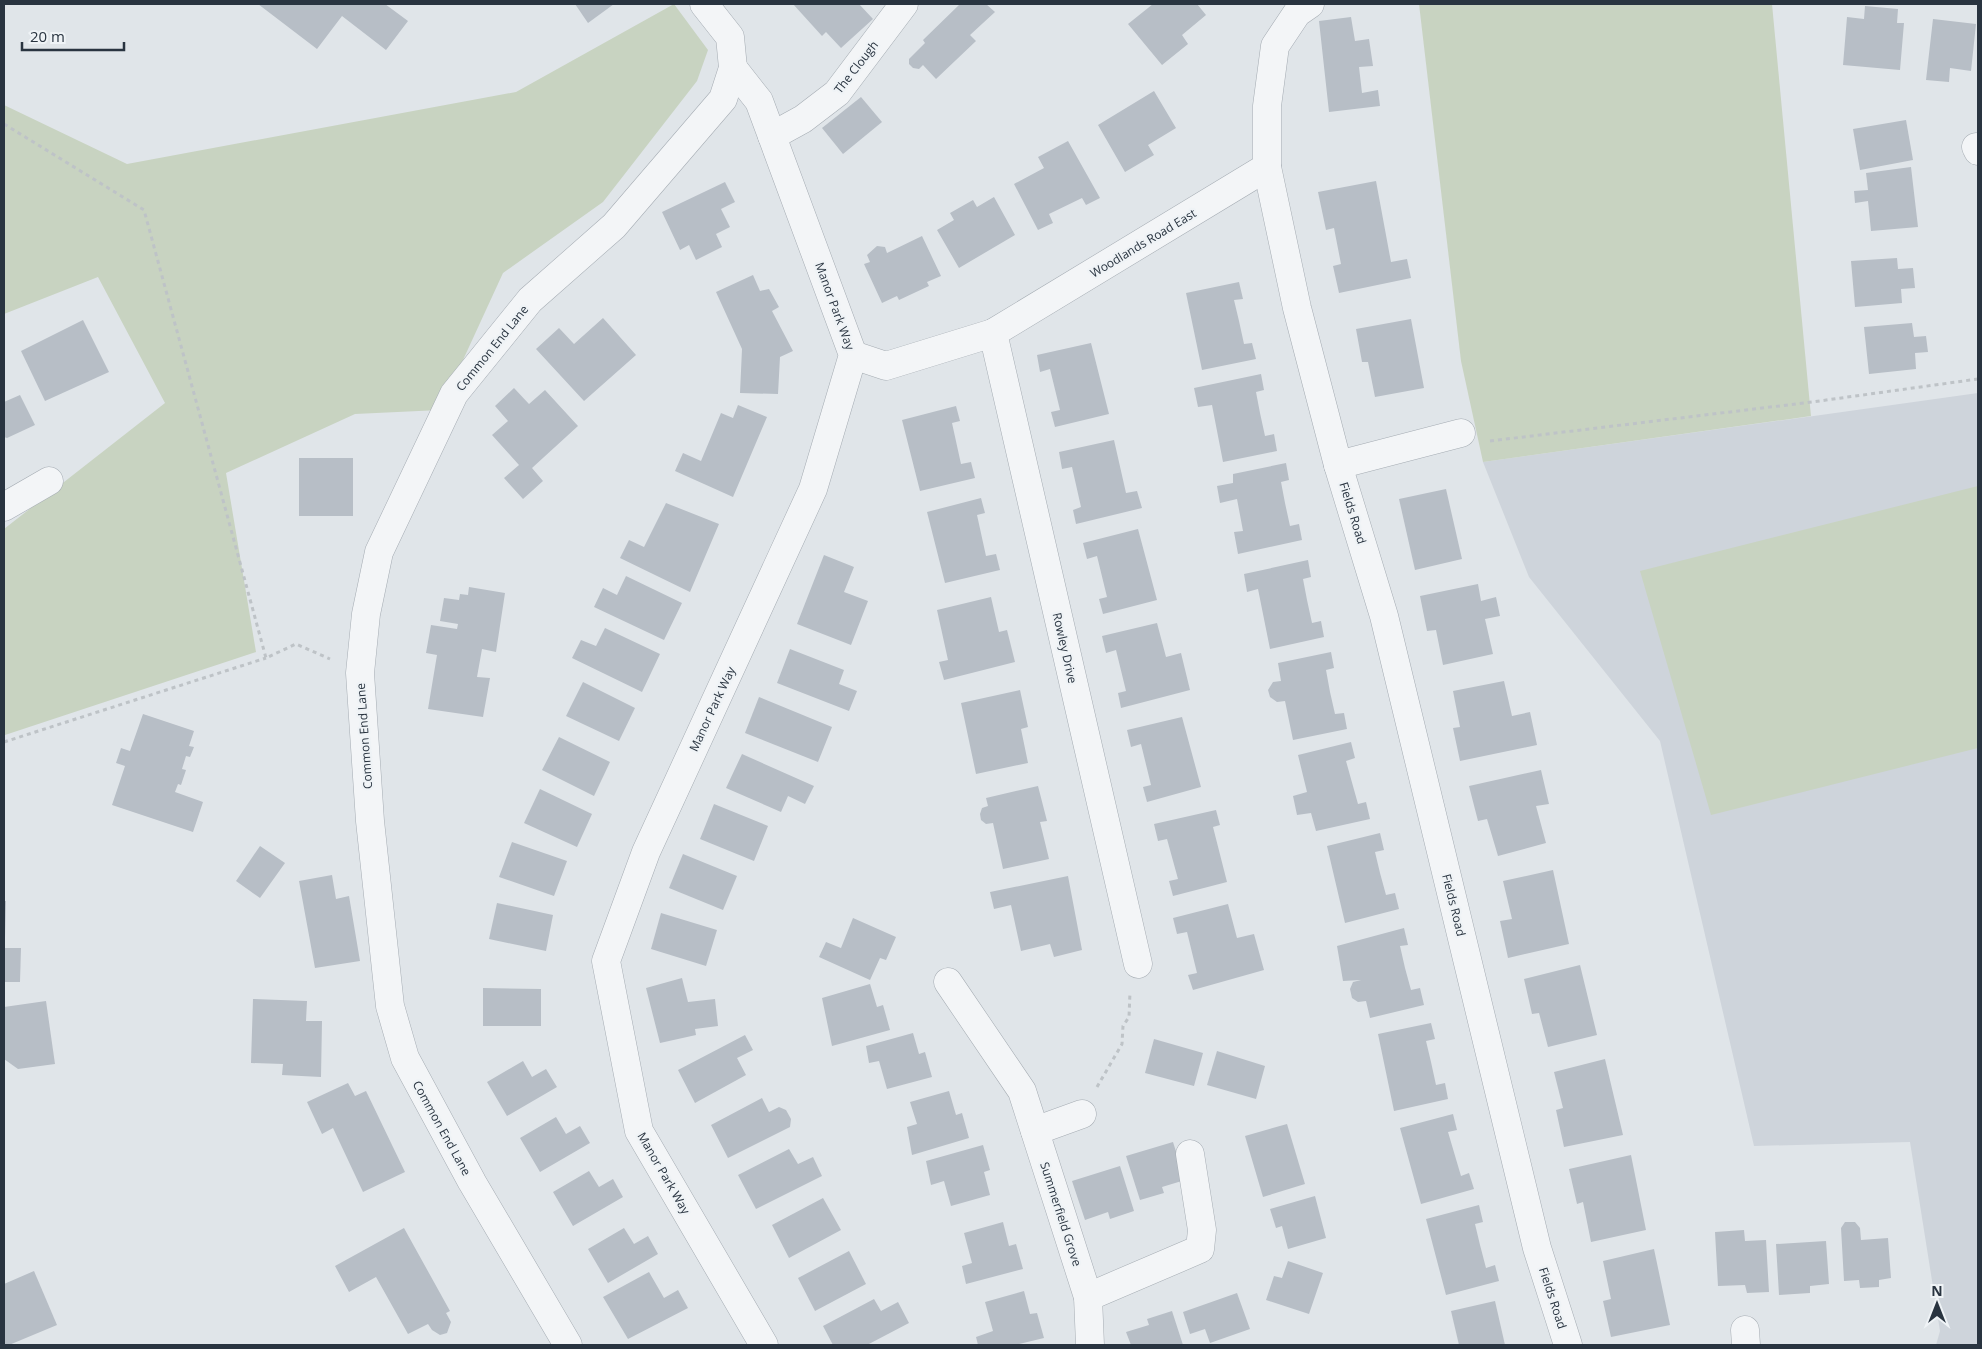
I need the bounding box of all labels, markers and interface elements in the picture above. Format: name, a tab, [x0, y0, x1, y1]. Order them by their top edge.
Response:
scale bar	[22, 20, 125, 52]
text: 20 m	[30, 26, 65, 46]
street label: The Clough	[830, 37, 882, 97]
street label: Woodlands Road East	[1087, 205, 1199, 281]
street label: Manor Park Way	[811, 260, 859, 353]
street label: Common End Lane	[452, 301, 532, 395]
street label: Fields Road	[1336, 480, 1370, 546]
street label: Rowley Drive	[1049, 611, 1081, 685]
street label: Manor Park Way	[685, 663, 740, 754]
street label: Common End Lane	[352, 682, 376, 790]
street label: Fields Road	[1438, 872, 1470, 938]
street label: Common End Lane	[409, 1077, 475, 1179]
street label: Manor Park Way	[634, 1129, 695, 1218]
street label: Summerfield Grove	[1036, 1160, 1086, 1269]
street label: Fields Road	[1535, 1265, 1571, 1331]
north arrow	[1912, 1279, 1962, 1329]
text: N	[1931, 1281, 1943, 1300]

